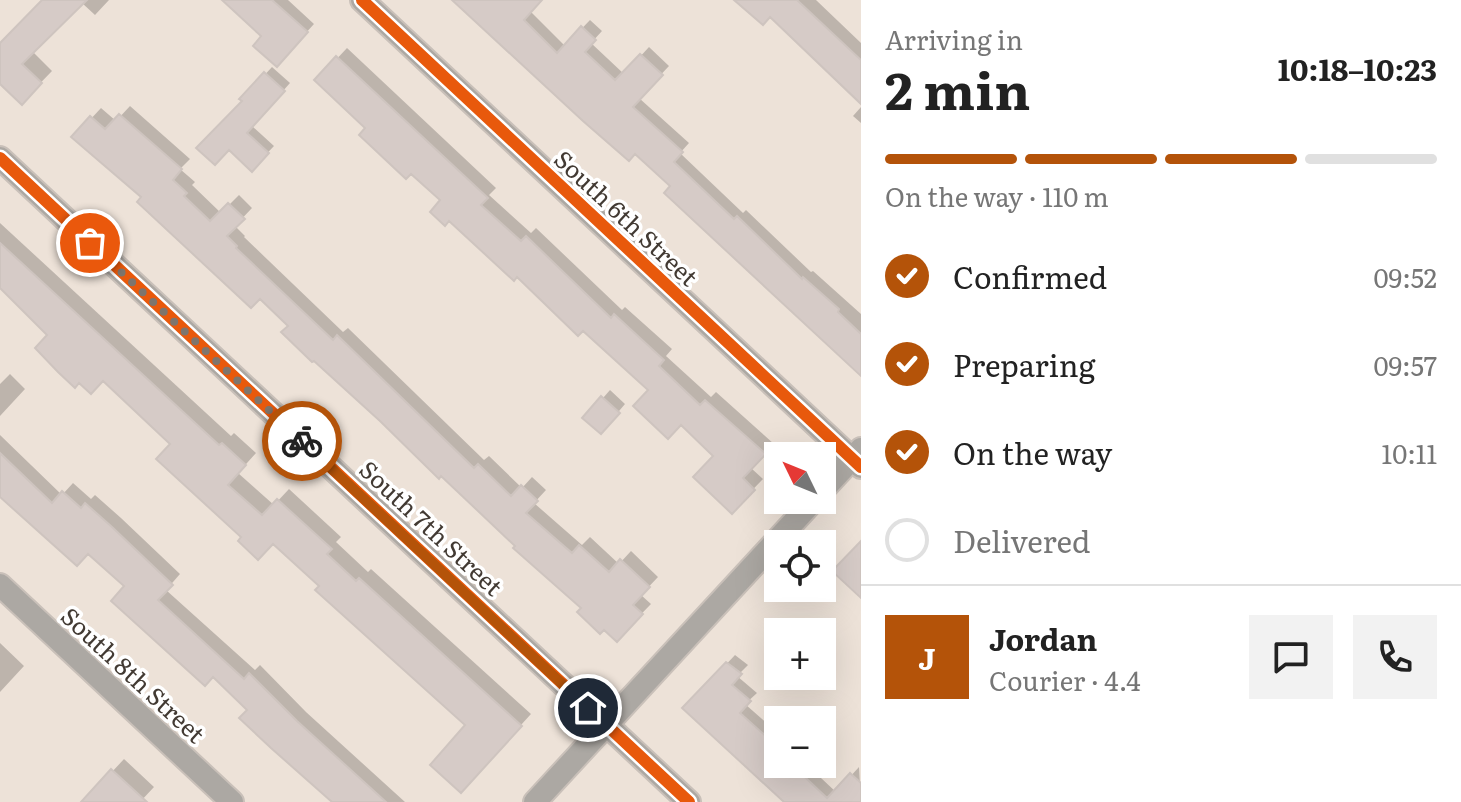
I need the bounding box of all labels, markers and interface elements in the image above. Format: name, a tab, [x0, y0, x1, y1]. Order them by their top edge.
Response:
text: Arriving in	[885, 19, 1023, 58]
text: 10:18–10:23	[1278, 46, 1437, 90]
text: 2 min	[885, 49, 1030, 126]
street label: South 6th Street	[547, 141, 707, 293]
text: On the way · 110 m	[885, 176, 1109, 215]
pin	[56, 209, 124, 277]
icon: bag	[68, 221, 112, 265]
icon: check	[885, 254, 929, 298]
text: Confirmed	[953, 254, 1107, 298]
text: 09:52	[1374, 257, 1437, 296]
icon: check	[885, 342, 929, 386]
text: Preparing	[953, 342, 1095, 386]
text: 09:57	[1373, 345, 1437, 384]
courier	[262, 401, 342, 481]
icon: bike	[280, 419, 324, 463]
icon: check	[885, 430, 929, 474]
text: On the way	[953, 430, 1112, 474]
text: 10:11	[1382, 433, 1437, 472]
north arrow	[764, 442, 836, 514]
map controls	[764, 442, 836, 778]
street label: South 7th Street	[353, 451, 512, 603]
text: Delivered	[953, 518, 1090, 562]
button: locate	[764, 530, 836, 602]
street label: South 8th Street	[54, 598, 214, 750]
button: chat	[1249, 615, 1333, 699]
button: phone	[1353, 615, 1437, 699]
text: Jordan	[989, 616, 1097, 660]
button: +	[764, 618, 836, 690]
text: J	[918, 635, 936, 679]
text: Courier · 4.4	[989, 660, 1141, 699]
pin	[554, 674, 622, 742]
icon: home	[566, 686, 610, 730]
button: −	[764, 706, 836, 778]

